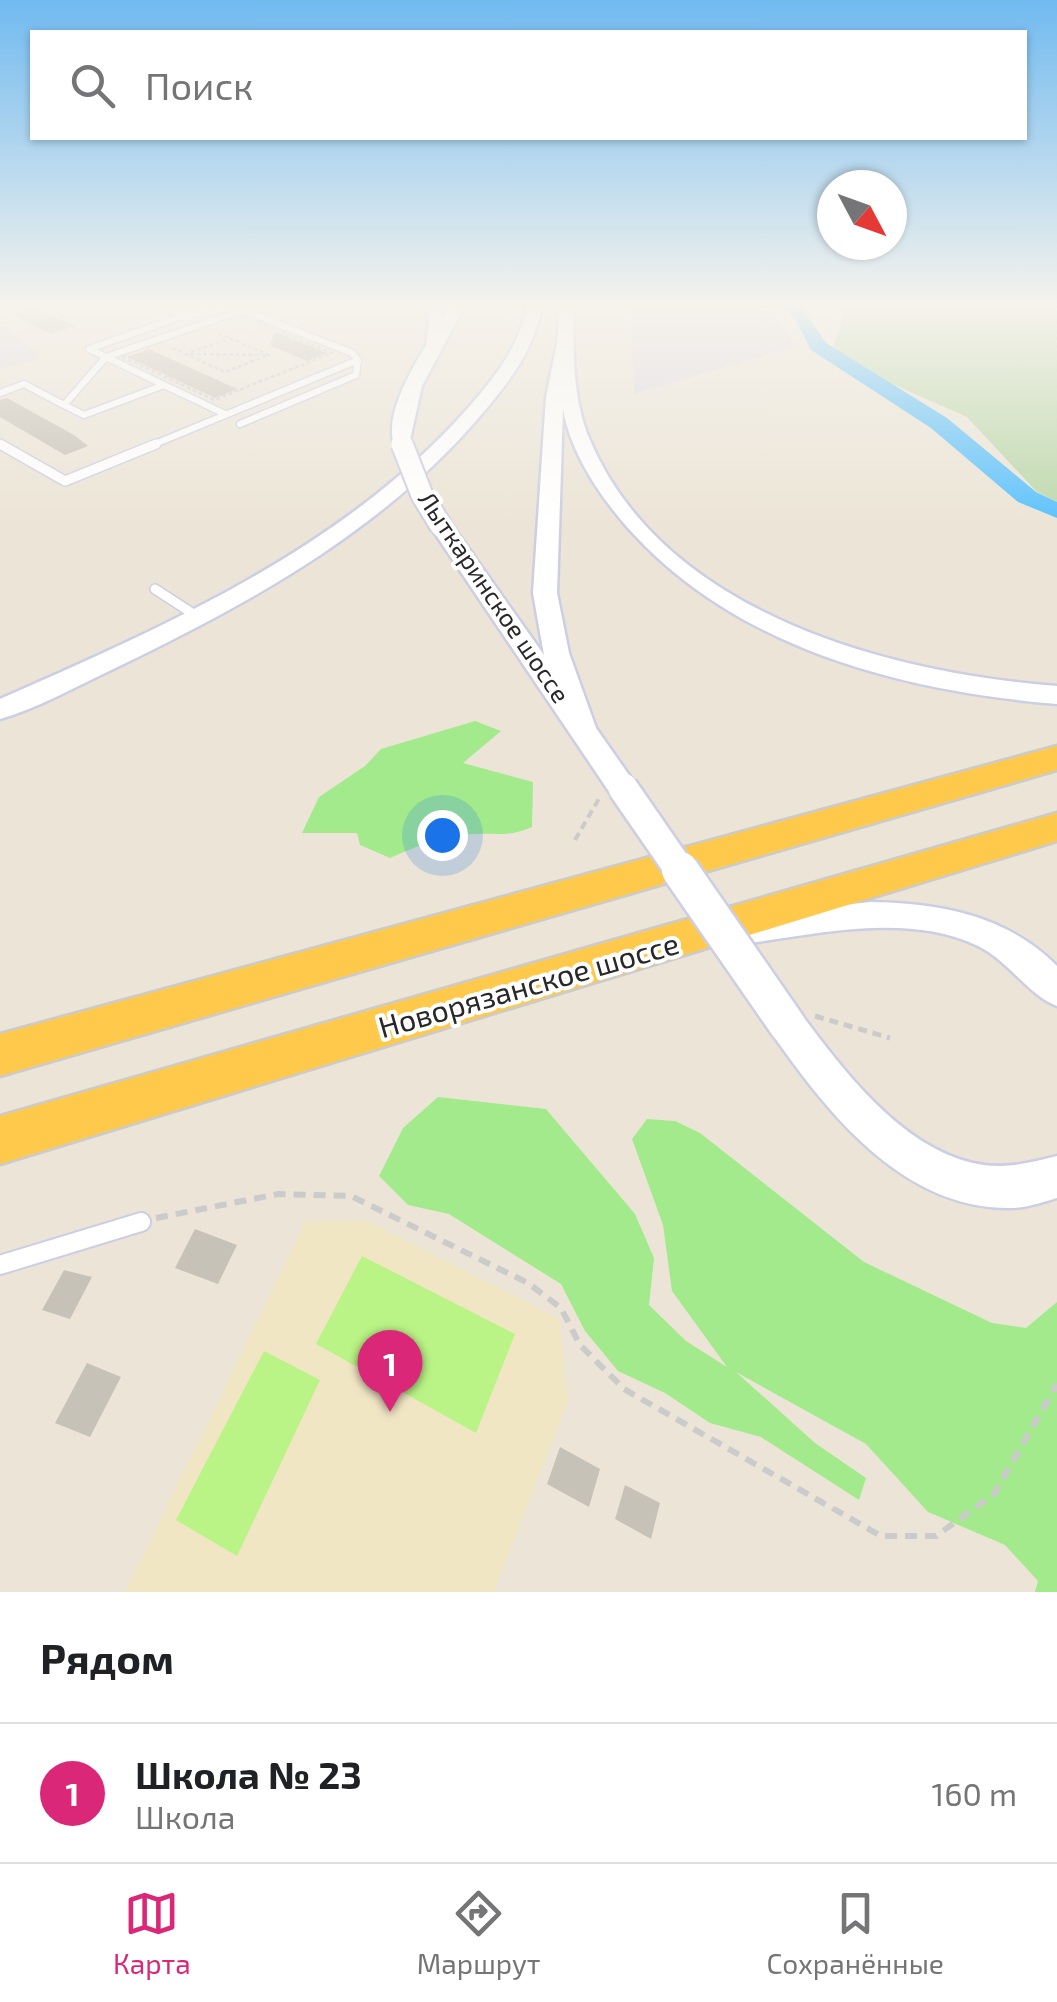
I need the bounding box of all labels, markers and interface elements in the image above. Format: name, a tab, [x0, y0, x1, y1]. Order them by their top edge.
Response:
search box	[30, 30, 1027, 140]
icon: search	[65, 58, 120, 113]
text: Поиск	[145, 62, 254, 108]
north arrow	[817, 170, 907, 260]
street label: Лыткаринское шоссе	[413, 485, 577, 708]
your location	[417, 810, 468, 861]
street label: Новорязанское шоссе	[374, 924, 683, 1044]
pin: 1	[358, 1330, 422, 1412]
text: Рядом	[40, 1632, 174, 1682]
text: Школа № 23	[135, 1751, 362, 1797]
text: 1	[66, 1774, 79, 1812]
text: 160 m	[931, 1774, 1017, 1812]
text: Школа	[135, 1797, 235, 1835]
tab: Карта	[113, 1886, 191, 1980]
tab: Маршрут	[417, 1886, 541, 1980]
tab: Сохранённые	[767, 1886, 944, 1980]

